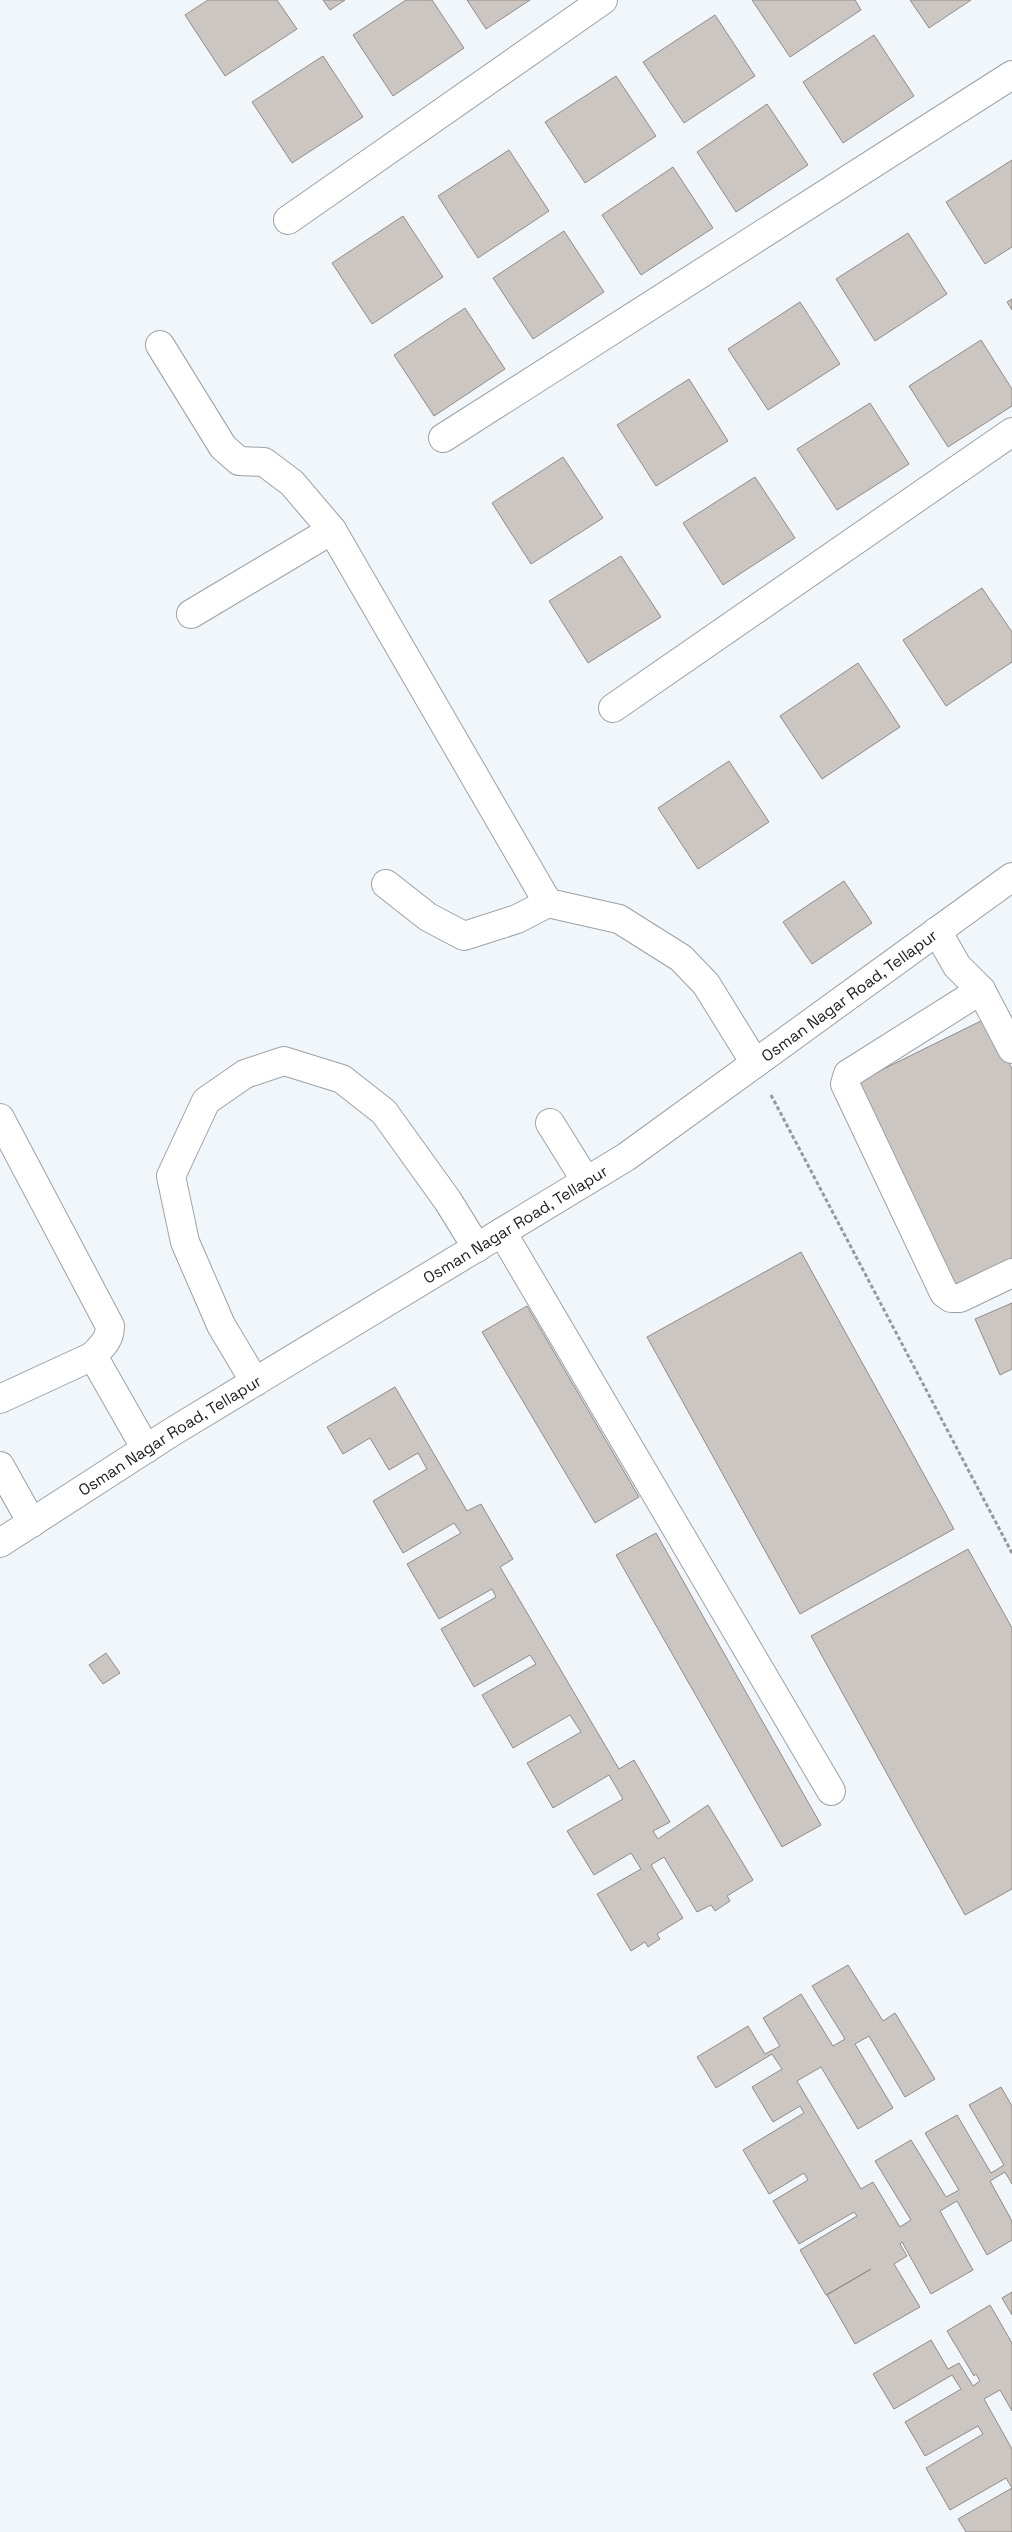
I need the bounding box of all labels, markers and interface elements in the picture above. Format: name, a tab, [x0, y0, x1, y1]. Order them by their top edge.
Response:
street label: Osman Nagar Road, Tellapur	[757, 925, 941, 1066]
street label: Osman Nagar Road, Tellapur	[419, 1161, 612, 1289]
street label: Osman Nagar Road, Tellapur	[74, 1370, 265, 1501]

